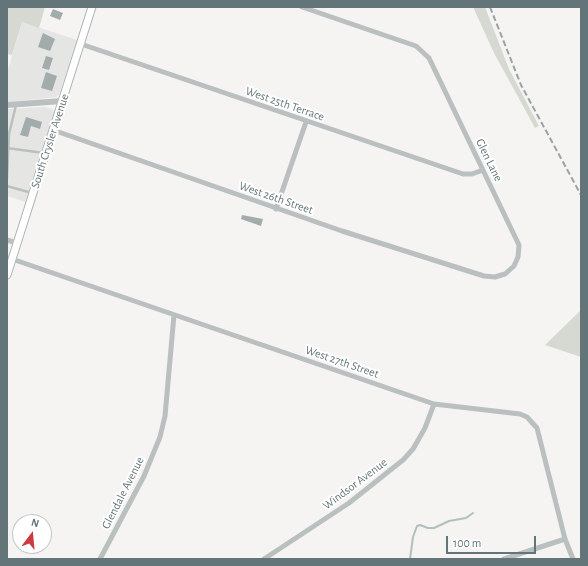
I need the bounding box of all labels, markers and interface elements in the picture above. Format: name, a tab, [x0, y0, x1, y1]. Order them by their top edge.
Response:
street label: West 25th Terrace	[244, 84, 326, 124]
street label: South Crysler Avenue	[28, 92, 72, 190]
street label: Glen Lane	[472, 136, 506, 184]
street label: West 26th Street	[237, 179, 315, 217]
street label: West 27th Street	[303, 343, 381, 381]
street label: Glendale Avenue	[99, 455, 147, 531]
street label: Windsor Avenue	[320, 455, 390, 513]
north arrow	[12, 514, 52, 554]
text: N	[30, 517, 40, 529]
scale bar	[448, 528, 538, 554]
text: 100 m	[453, 537, 481, 549]

